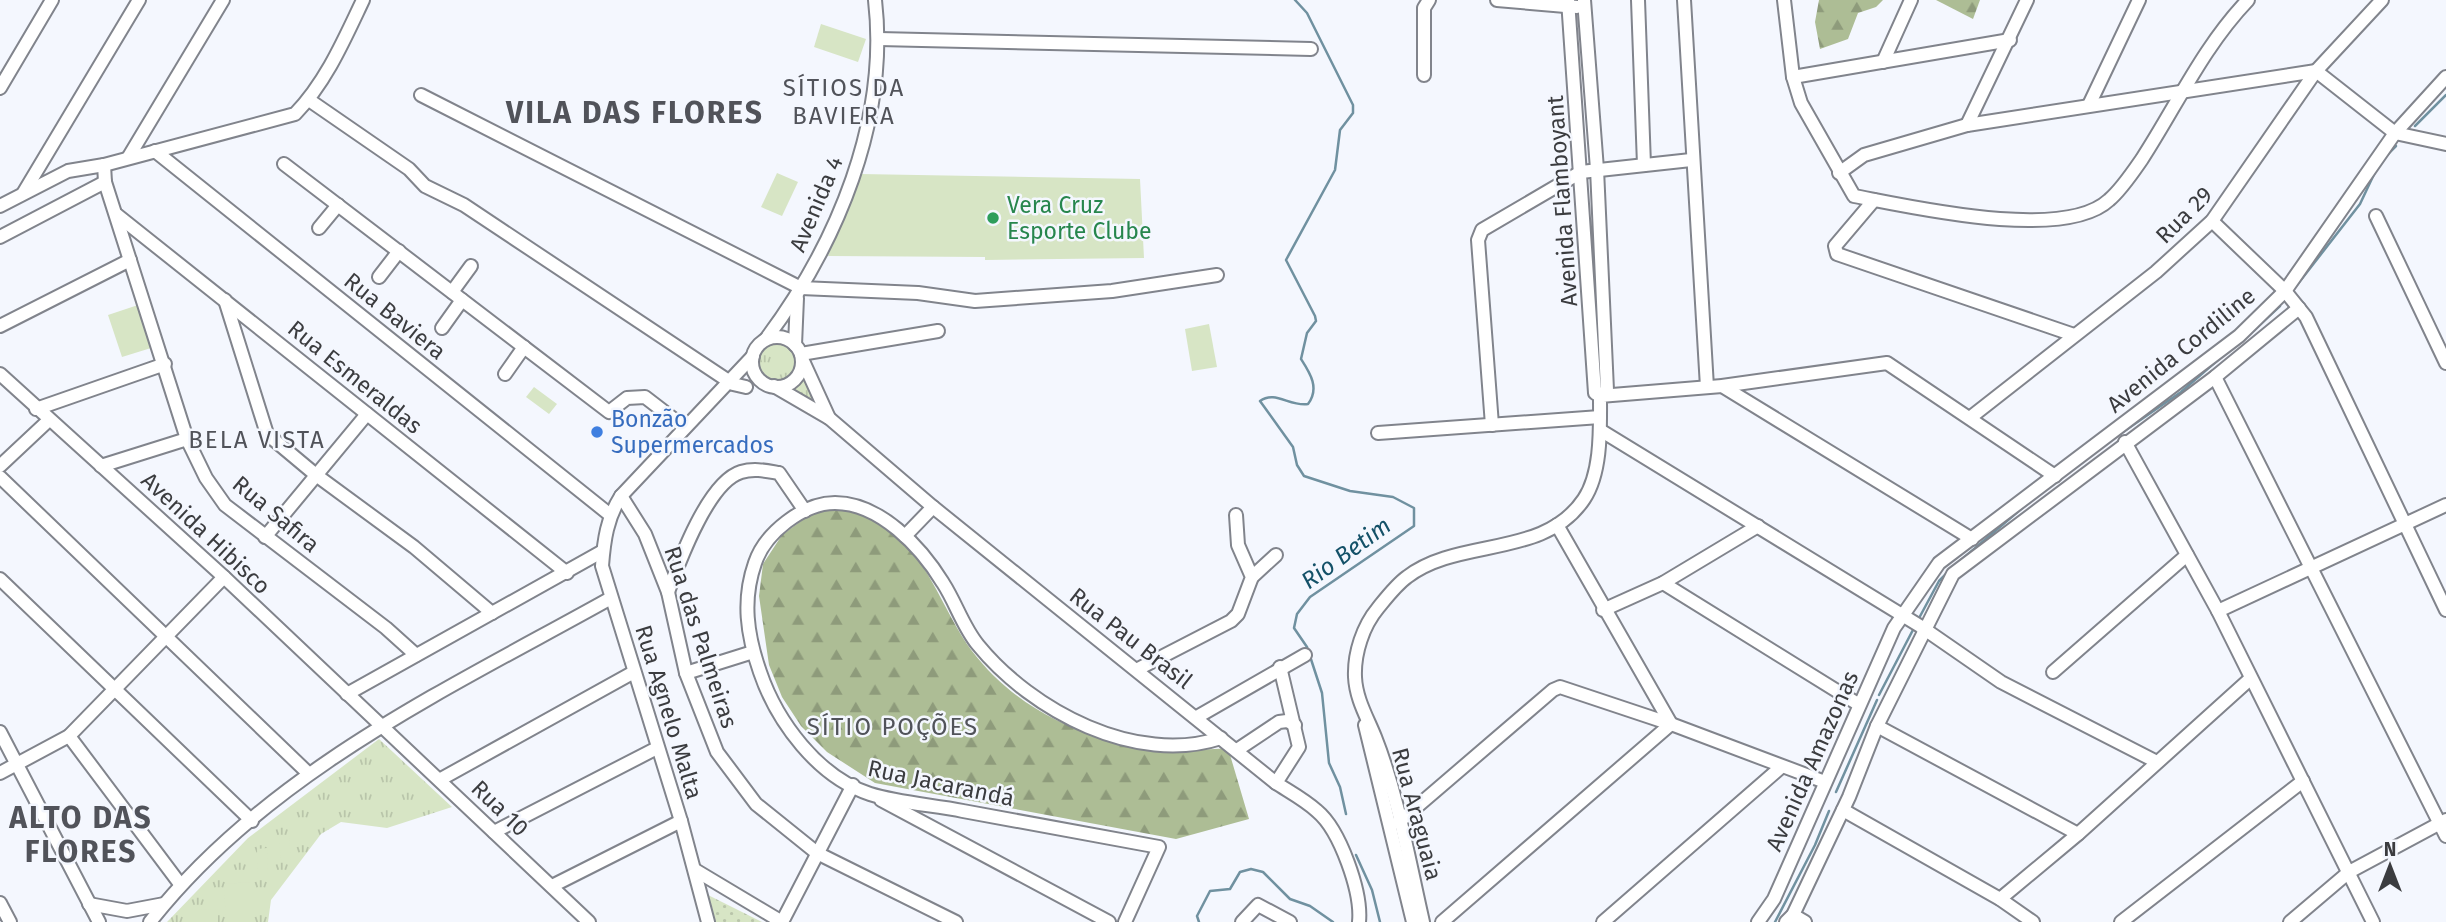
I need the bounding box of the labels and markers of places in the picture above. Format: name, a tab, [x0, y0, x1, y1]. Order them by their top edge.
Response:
place label: Vera Cruz Esporte Clube	[1007, 191, 1151, 245]
marker: Vera Cruz Esporte Clube	[985, 210, 1001, 226]
place label: Bonzão Supermercados	[611, 405, 774, 459]
marker: Bonzão Supermercados	[589, 424, 605, 440]

